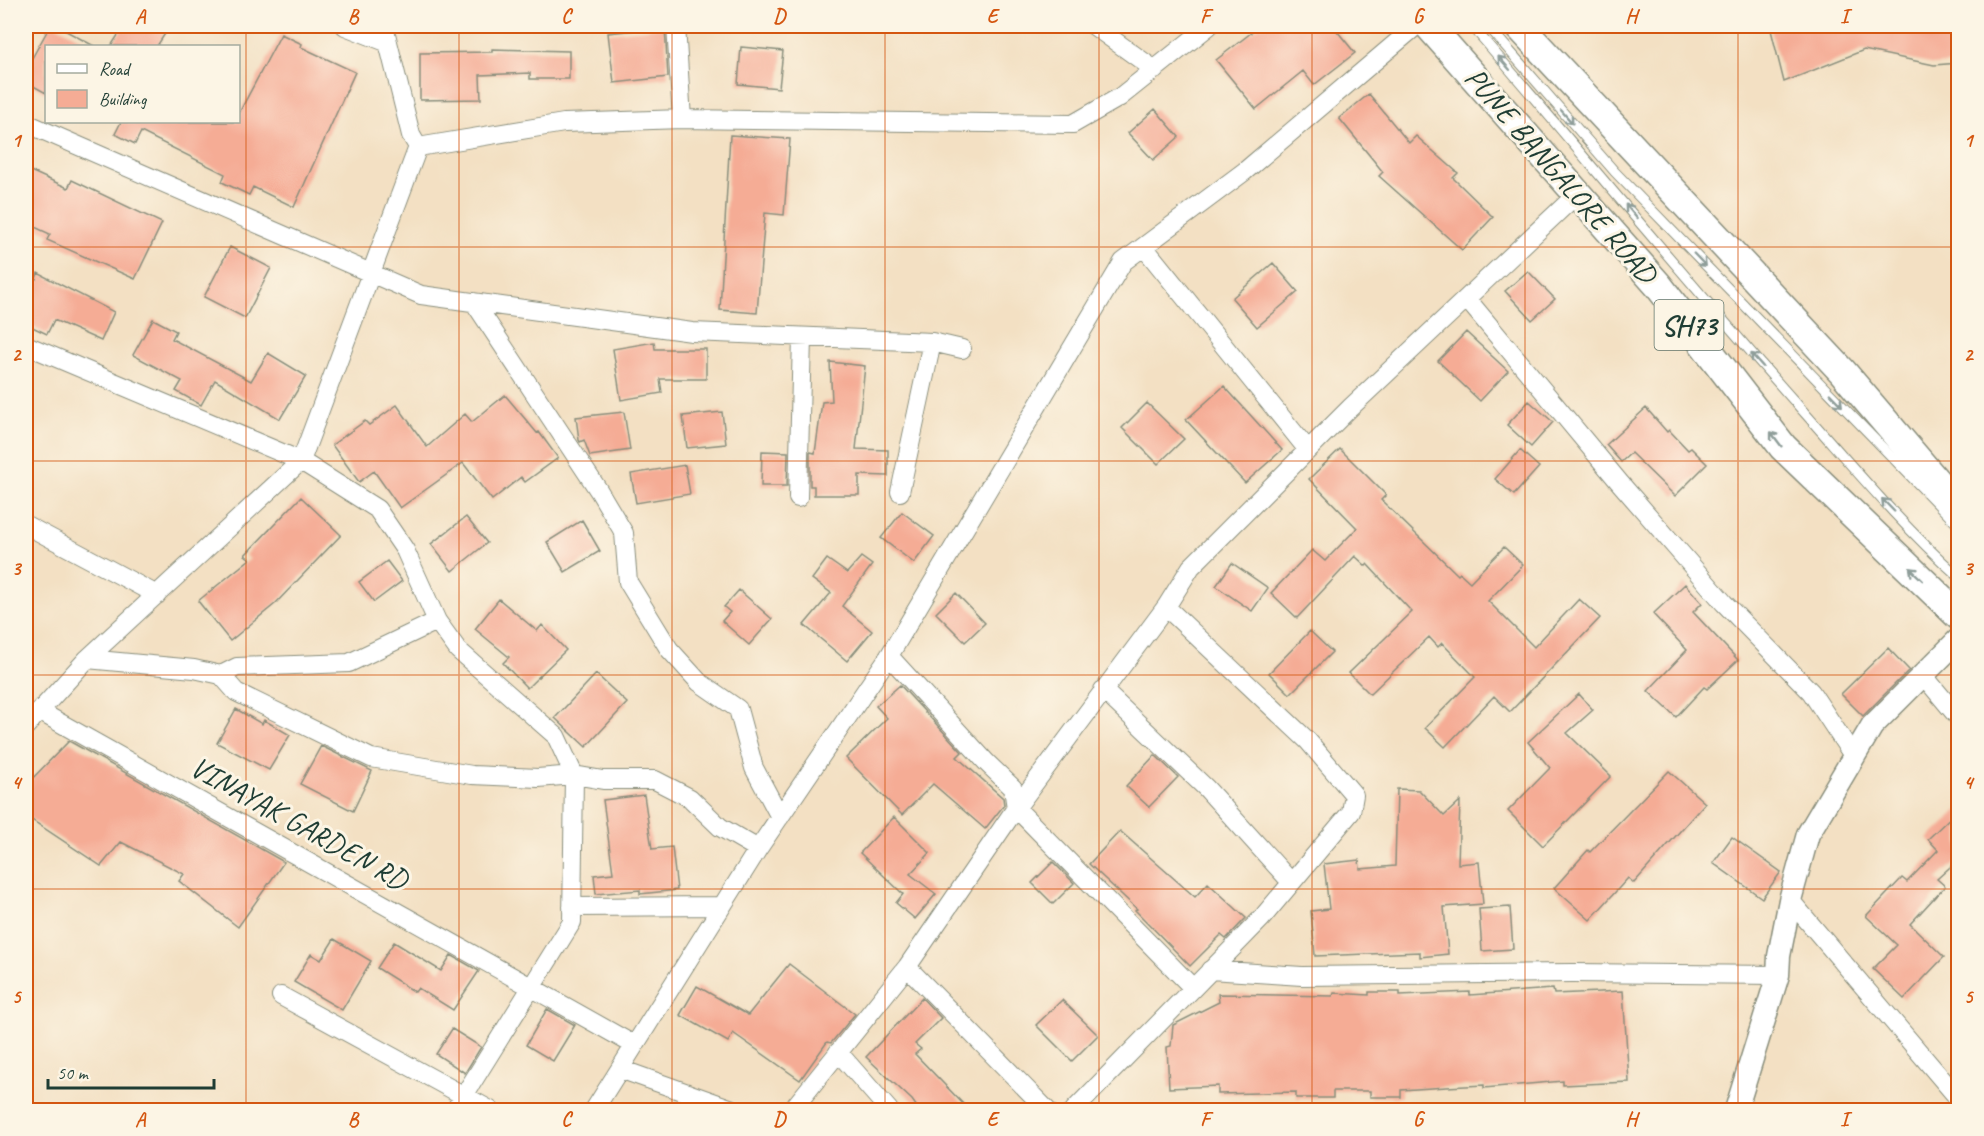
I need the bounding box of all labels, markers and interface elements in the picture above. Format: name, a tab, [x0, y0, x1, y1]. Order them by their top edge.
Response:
text: A	[135, 4, 147, 29]
text: B	[348, 4, 360, 29]
text: C	[561, 4, 573, 29]
text: D	[773, 4, 787, 29]
text: E	[987, 4, 1001, 29]
text: F	[1200, 4, 1214, 29]
text: G	[1413, 4, 1426, 29]
text: H	[1625, 4, 1640, 29]
text: I	[1840, 4, 1853, 29]
legend	[45, 45, 240, 123]
one-way arrow	[1498, 55, 1511, 71]
text: Road	[99, 58, 132, 80]
street label: PUNE BANGALORE ROAD	[1457, 59, 1667, 293]
text: Building	[99, 88, 148, 110]
one-way arrow	[1560, 109, 1574, 124]
text: 1	[12, 128, 23, 153]
text: 1	[1964, 128, 1975, 153]
one-way arrow	[1625, 204, 1638, 220]
one-way arrow	[1693, 252, 1708, 267]
road number: SH73	[1654, 300, 1724, 350]
text: 2	[12, 342, 23, 367]
text: 2	[1964, 342, 1975, 367]
one-way arrow	[1750, 353, 1764, 368]
one-way arrow	[1829, 392, 1843, 407]
one-way arrow	[1770, 431, 1783, 447]
one-way arrow	[1880, 497, 1895, 512]
text: 3	[12, 556, 23, 581]
text: 3	[1964, 556, 1975, 581]
one-way arrow	[1909, 567, 1924, 582]
street label: VINAYAK GARDEN RD	[184, 748, 416, 900]
text: 4	[12, 770, 24, 795]
text: 4	[1964, 770, 1976, 795]
text: 5	[12, 984, 23, 1009]
text: 5	[1964, 984, 1975, 1009]
scale bar	[48, 1052, 214, 1090]
text: 50 m	[57, 1062, 90, 1084]
text: A	[135, 1107, 147, 1132]
text: B	[348, 1107, 360, 1132]
text: C	[561, 1107, 573, 1132]
text: D	[773, 1107, 787, 1132]
text: E	[987, 1107, 1001, 1132]
text: F	[1200, 1107, 1214, 1132]
text: G	[1413, 1107, 1426, 1132]
text: H	[1625, 1107, 1640, 1132]
text: I	[1840, 1107, 1853, 1132]

